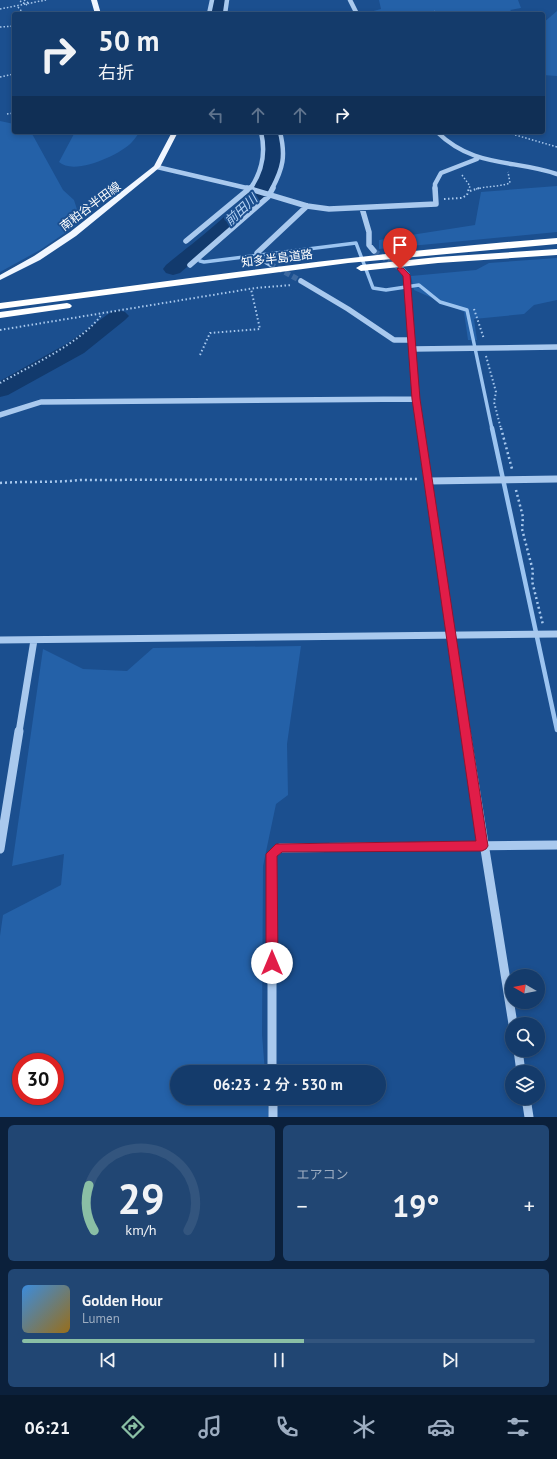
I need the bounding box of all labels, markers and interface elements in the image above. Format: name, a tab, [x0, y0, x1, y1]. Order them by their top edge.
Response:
text: 50 m	[98, 22, 159, 59]
icon: right	[32, 28, 84, 80]
text: 右折	[98, 61, 134, 84]
icon: left	[205, 104, 227, 126]
icon: ahead	[247, 104, 269, 126]
icon: ahead	[289, 104, 311, 126]
icon: right	[331, 104, 353, 126]
street label: 南粕谷半田線	[57, 178, 123, 234]
water label: 前田川	[221, 189, 263, 230]
pin	[383, 228, 417, 269]
icon: arrive	[389, 234, 411, 256]
street label: 知多半島道路	[240, 246, 314, 270]
position arrow	[251, 942, 293, 984]
north arrow	[505, 969, 545, 1009]
map controls	[505, 969, 545, 1105]
button: search	[505, 1017, 545, 1057]
speed limit sign: 30	[12, 1053, 64, 1105]
button: layers	[505, 1065, 545, 1105]
text: 06:23 · 2 分 · 530 m	[213, 1075, 343, 1094]
text: エアコン	[297, 1166, 349, 1183]
text: 29	[118, 1172, 165, 1225]
text: 19°	[392, 1186, 439, 1225]
text: −	[297, 1192, 308, 1220]
text: +	[524, 1192, 535, 1220]
text: km/h	[126, 1220, 157, 1239]
text: Golden Hour	[82, 1291, 162, 1310]
text: Lumen	[82, 1310, 120, 1327]
icon: previous	[97, 1349, 119, 1371]
icon: pause	[268, 1349, 290, 1371]
icon: next	[439, 1349, 461, 1371]
icon: directions	[119, 1413, 147, 1441]
icon: music	[196, 1413, 224, 1441]
icon: phone	[273, 1413, 301, 1441]
icon: climate	[350, 1413, 378, 1441]
icon: car	[427, 1413, 455, 1441]
icon: filters	[504, 1413, 532, 1441]
text: 06:21	[25, 1416, 70, 1439]

